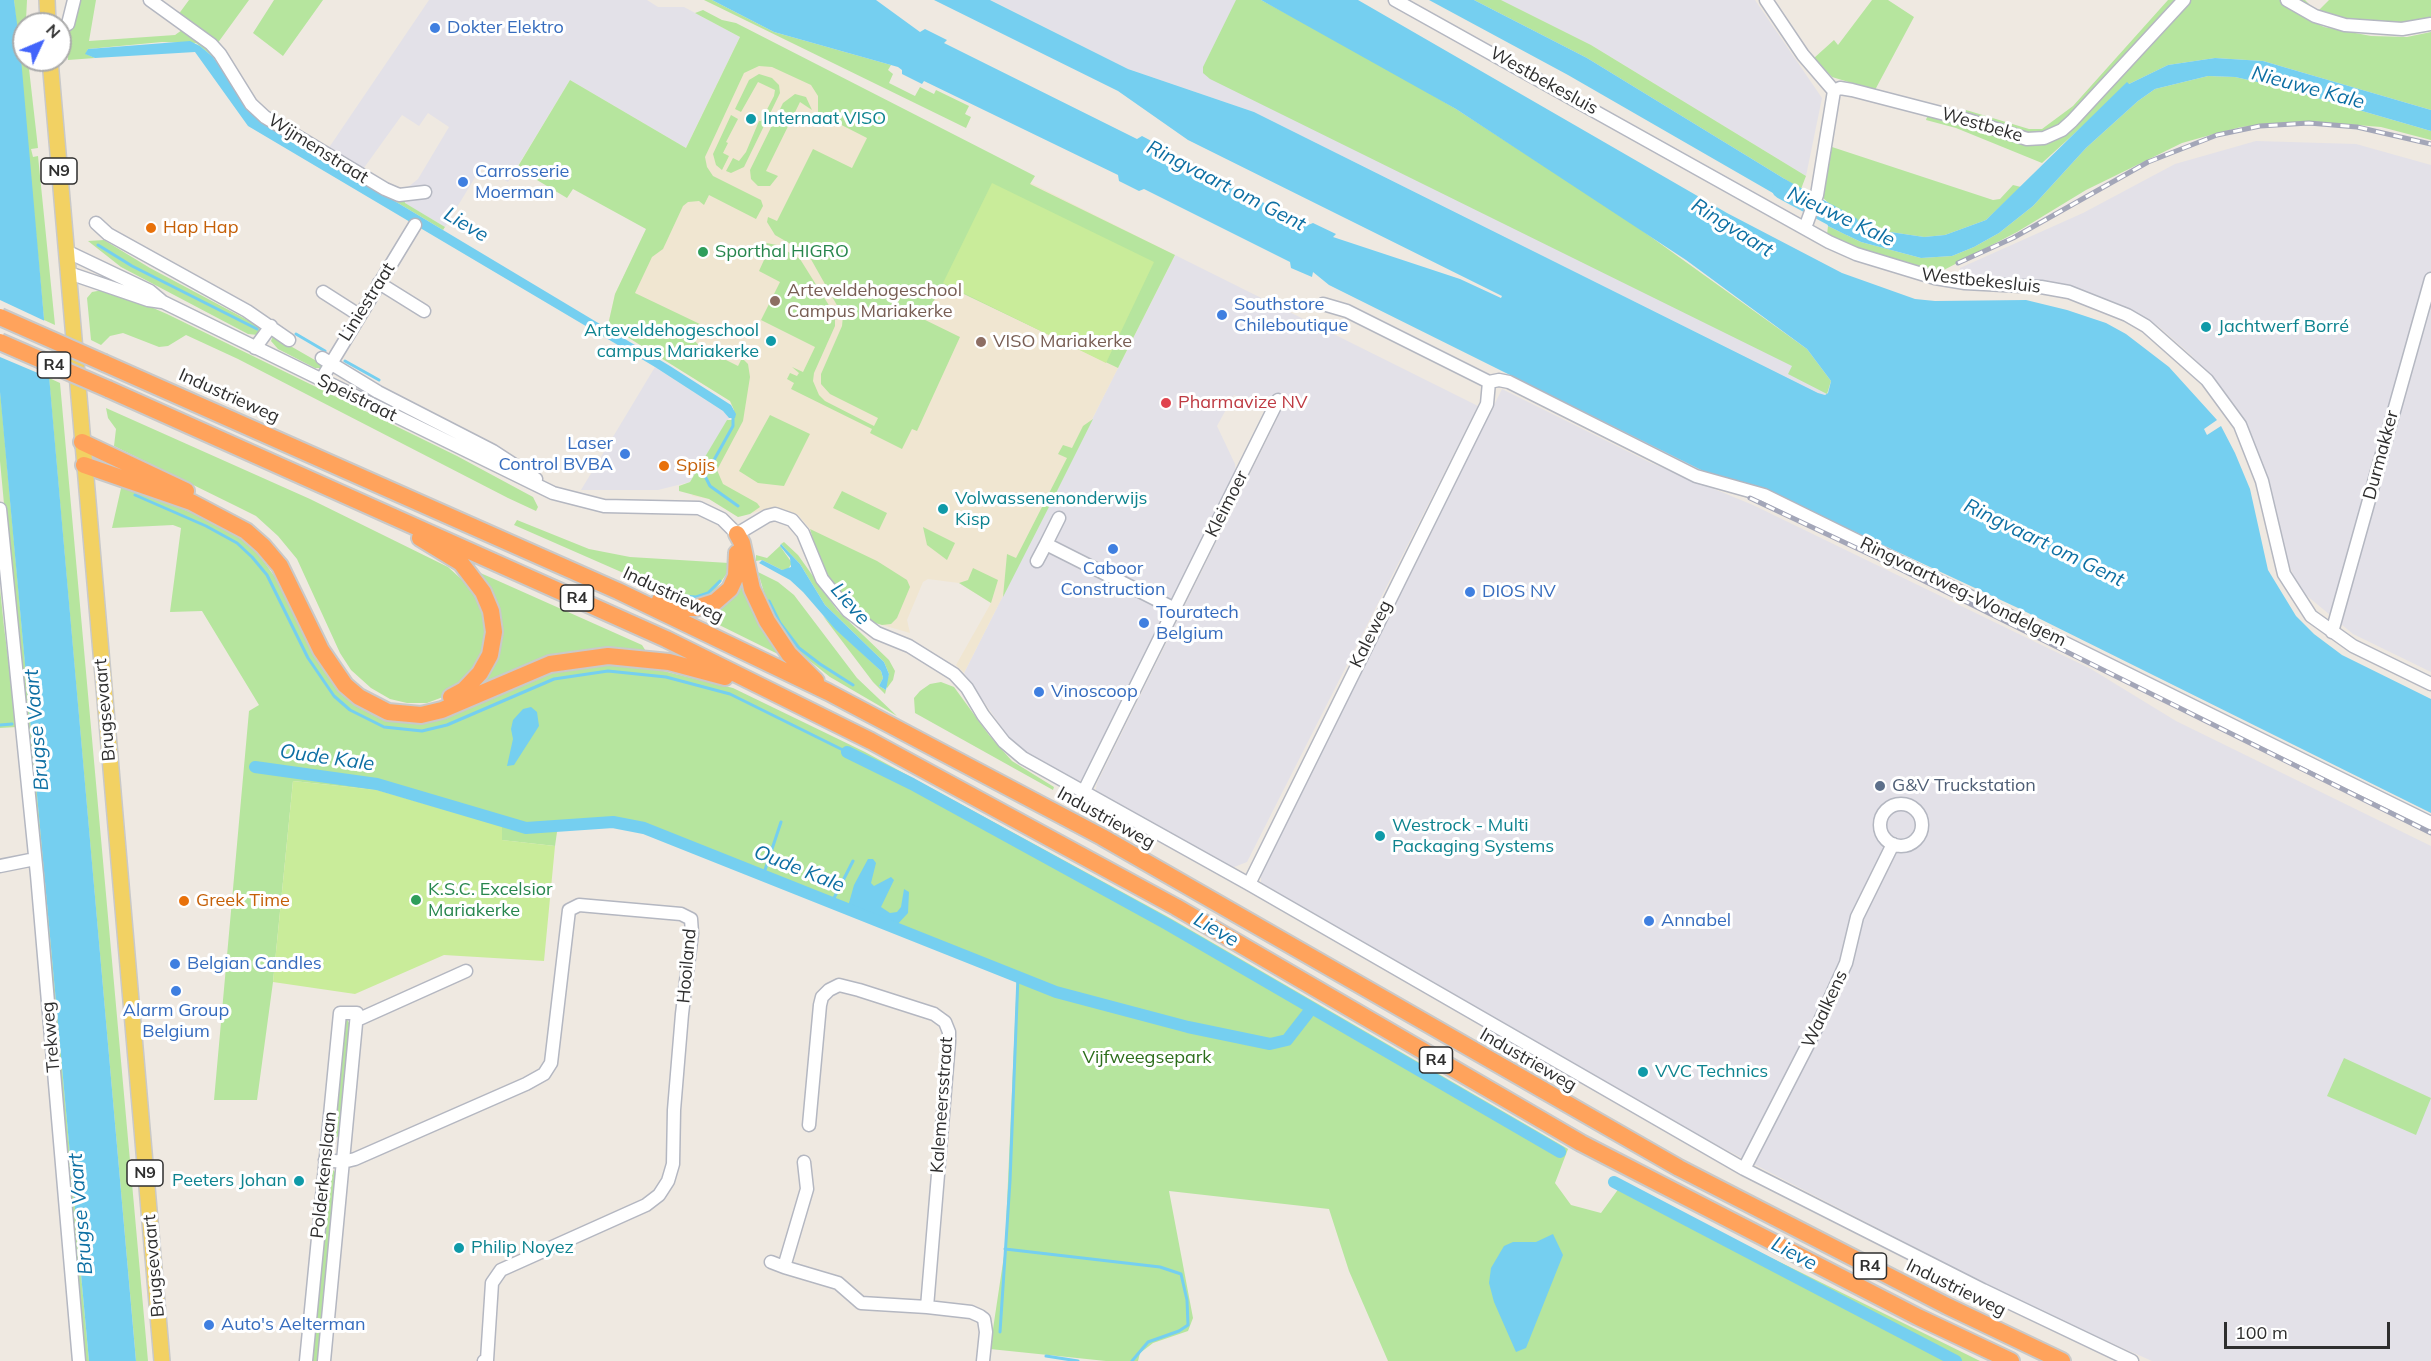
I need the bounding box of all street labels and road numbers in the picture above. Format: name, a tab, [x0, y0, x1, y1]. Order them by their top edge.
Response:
street label: Westbekesluis	[1486, 42, 1602, 120]
street label: Westbeke	[1939, 103, 2025, 147]
street label: Wijmenstraat	[264, 110, 372, 188]
road number: N9	[41, 158, 77, 184]
street label: Liniestraat	[334, 259, 400, 345]
street label: Westbekesluis	[1920, 264, 2042, 298]
road number: R4	[38, 352, 70, 378]
street label: Industrieweg	[175, 364, 283, 428]
street label: Speistraat	[314, 370, 400, 426]
street label: Durmakker	[2359, 408, 2403, 502]
street label: Kleimoer	[1201, 467, 1253, 541]
street label: Ringvaartweg-Wondelgem	[1856, 533, 2070, 651]
street label: Industrieweg	[619, 562, 727, 628]
road number: R4	[560, 585, 594, 611]
street label: Kaleweg	[1345, 597, 1397, 671]
street label: Brugsevaart	[90, 658, 120, 762]
street label: Industrieweg	[1053, 782, 1159, 854]
street label: Hooiland	[673, 928, 701, 1004]
street label: Waalkens	[1798, 967, 1852, 1051]
street label: Trekweg	[37, 1001, 65, 1073]
street label: Industrieweg	[1476, 1024, 1580, 1096]
street label: Kalemeersstraat	[926, 1036, 958, 1174]
road number: R4	[1420, 1047, 1452, 1073]
street label: Polderkenslaan	[307, 1110, 341, 1240]
road number: N9	[127, 1160, 163, 1186]
street label: Brugsevaart	[139, 1214, 169, 1318]
road number: R4	[1854, 1253, 1886, 1279]
street label: Industrieweg	[1903, 1255, 2009, 1321]

